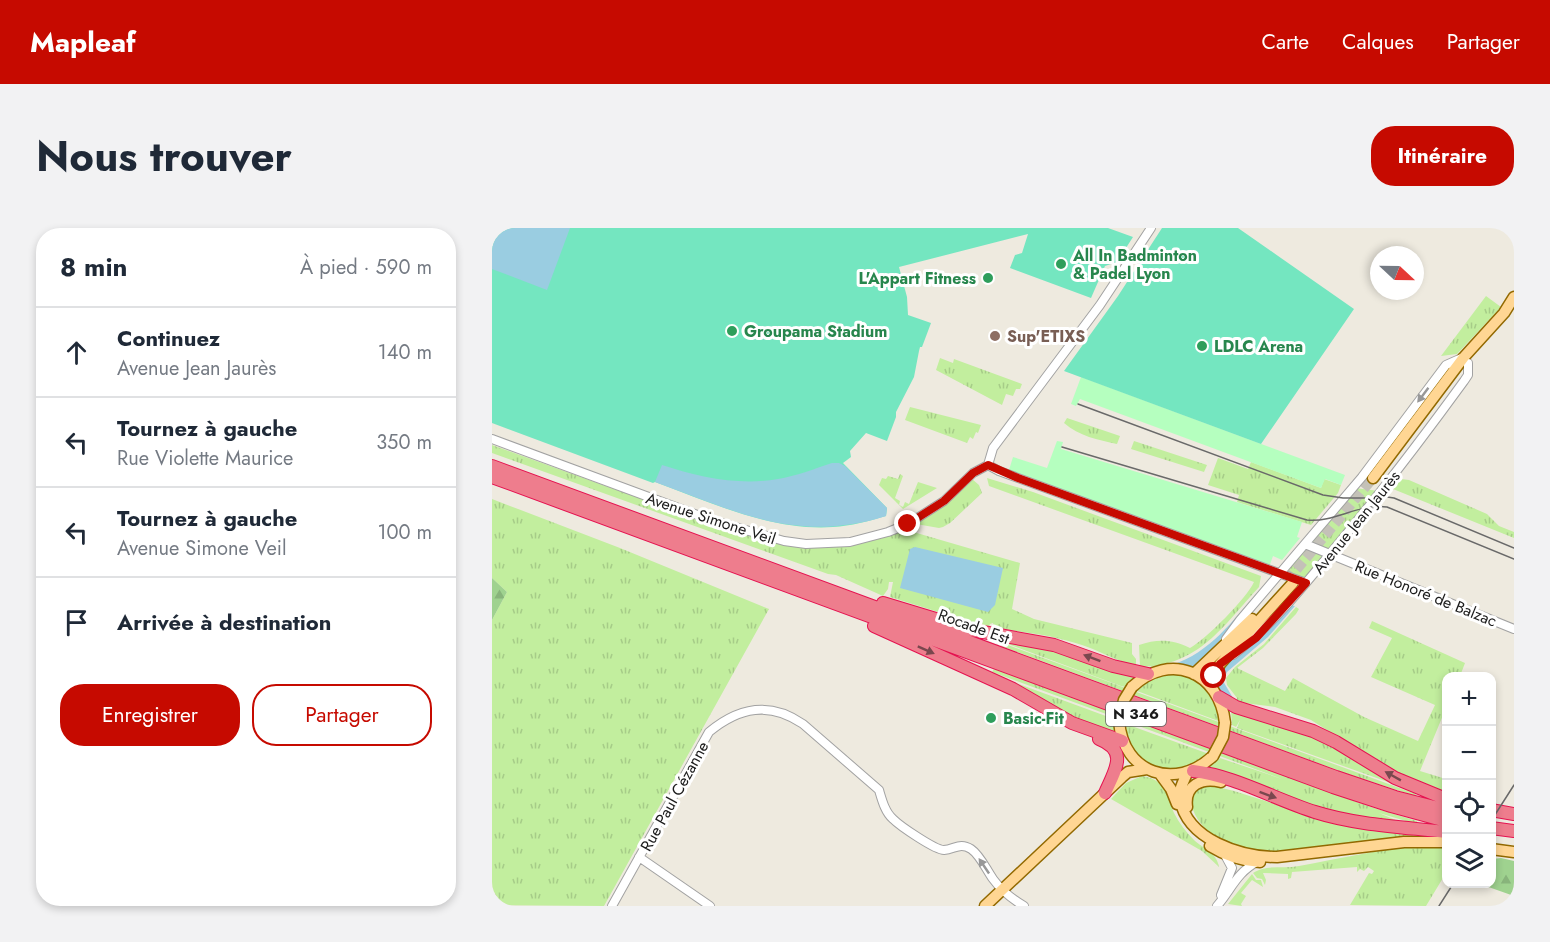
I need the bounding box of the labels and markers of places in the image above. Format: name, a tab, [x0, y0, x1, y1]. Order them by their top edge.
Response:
place label: All In Badminton & Padel Lyon	[1072, 244, 1197, 285]
marker: All In Badminton & Padel Lyon	[1054, 257, 1068, 271]
place label: L'Appart Fitness	[859, 267, 976, 290]
marker: L'Appart Fitness	[981, 271, 995, 285]
place label: Groupama Stadium	[744, 320, 887, 343]
marker: Groupama Stadium	[725, 324, 739, 338]
place label: Sup'ETIXS	[1007, 325, 1085, 348]
marker: Sup'ETIXS	[988, 329, 1002, 343]
place label: LDLC Arena	[1214, 335, 1303, 358]
marker: LDLC Arena	[1195, 339, 1209, 353]
place label: Basic-Fit	[1003, 707, 1065, 730]
marker: Basic-Fit	[984, 711, 998, 725]

